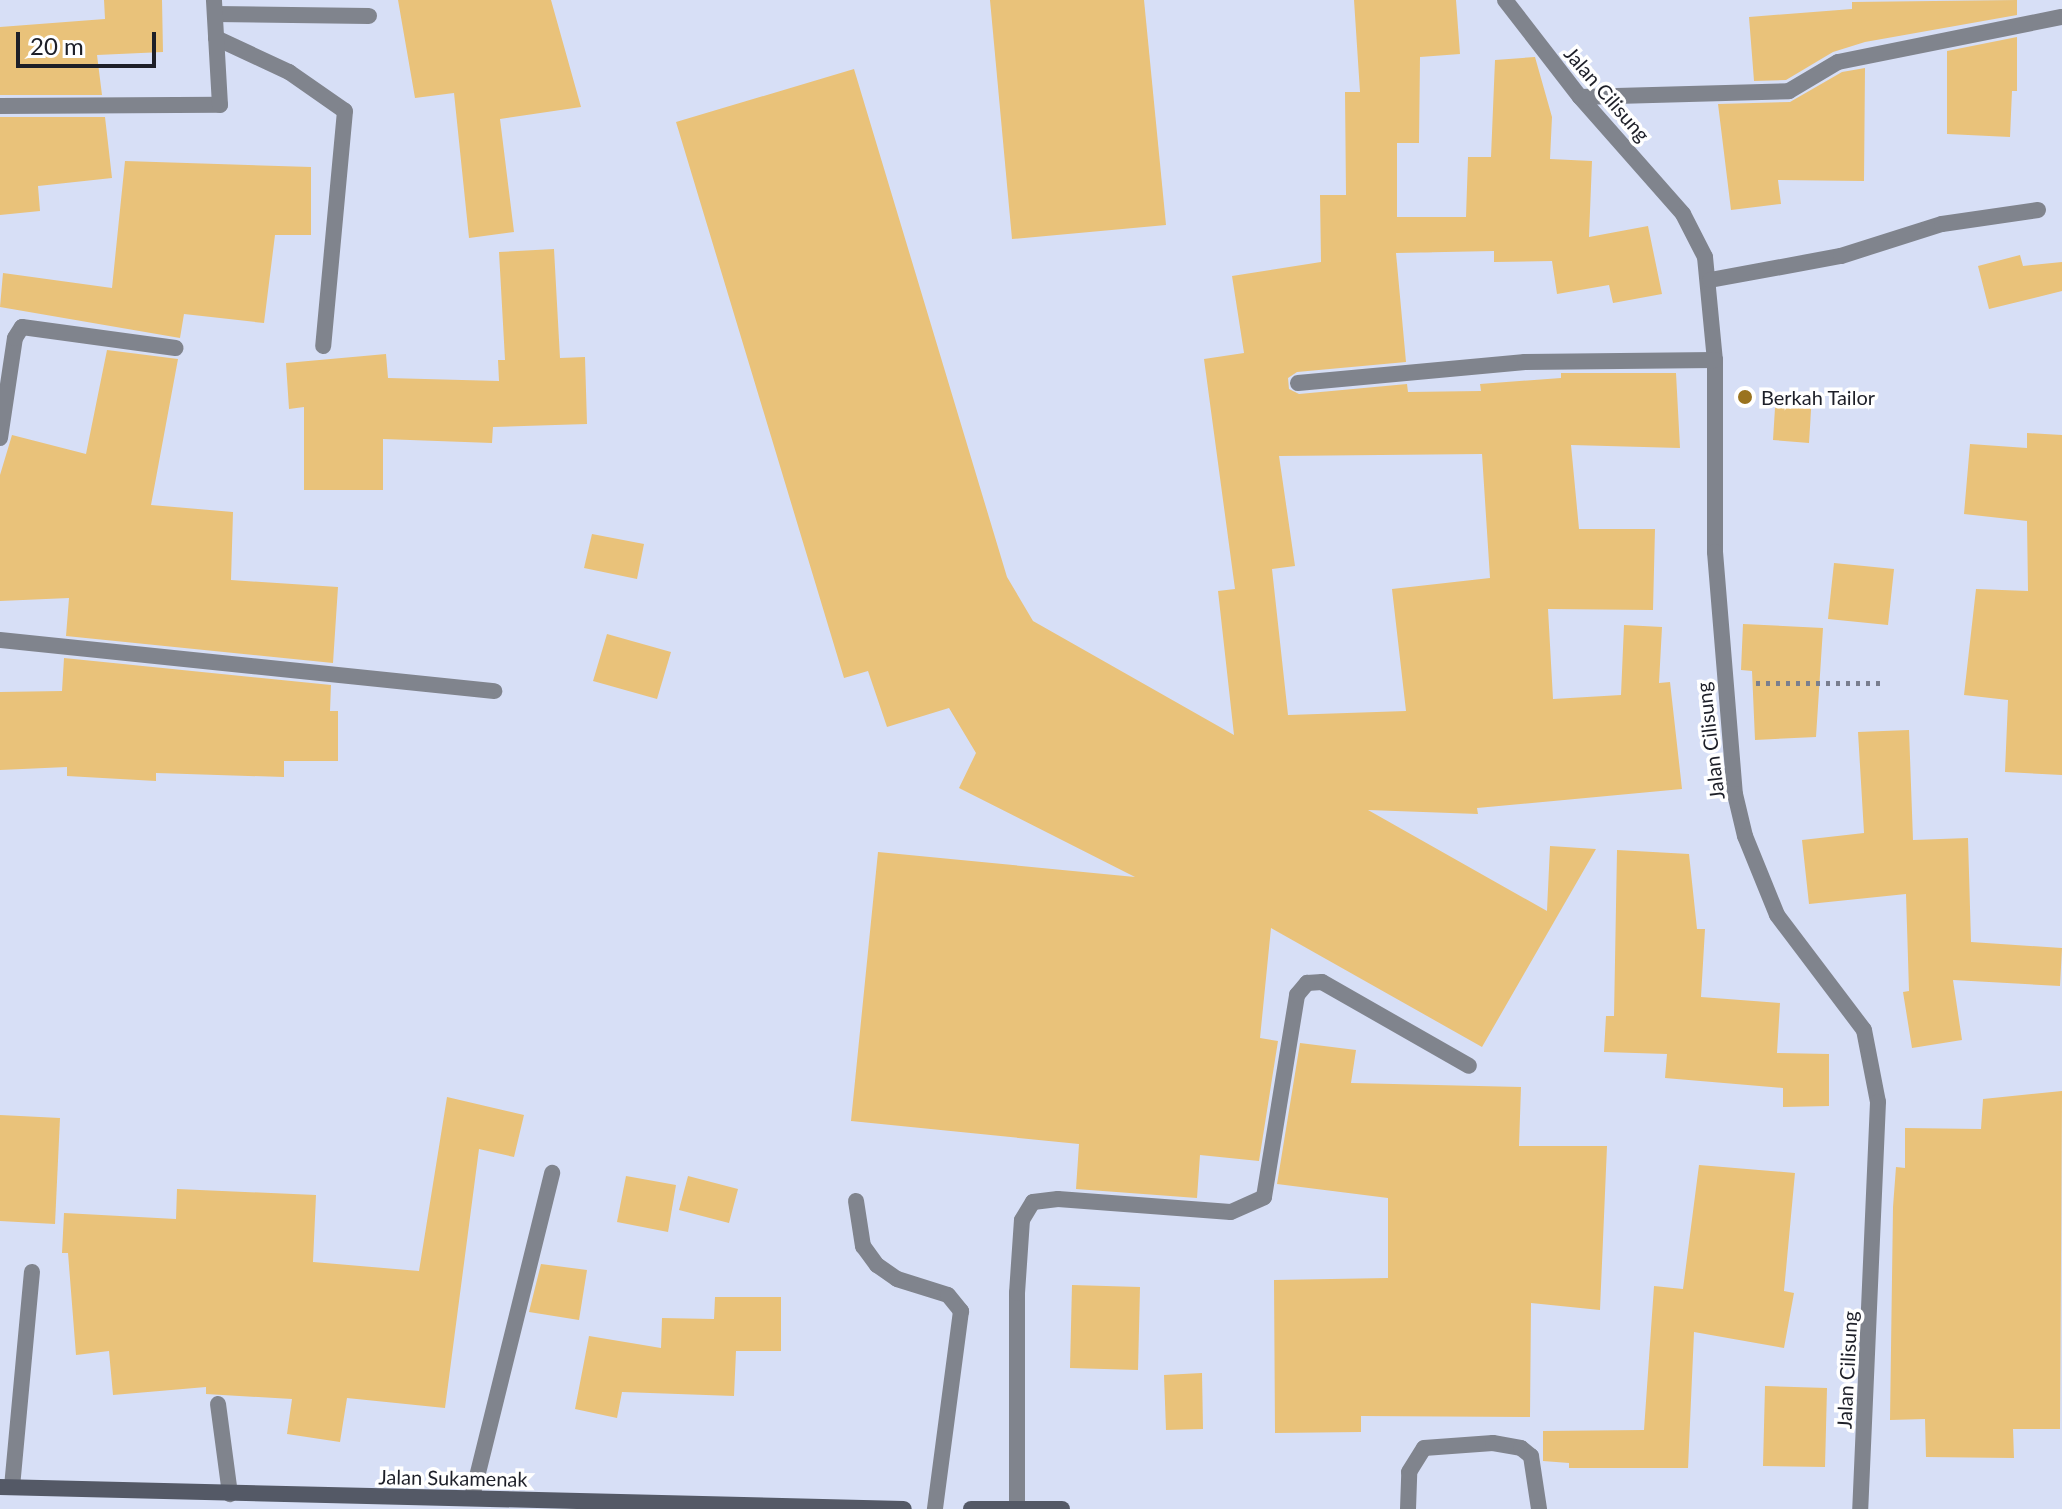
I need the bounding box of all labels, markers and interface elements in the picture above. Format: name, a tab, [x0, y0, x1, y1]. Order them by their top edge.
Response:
scale bar	[20, 16, 160, 66]
text: 20 m	[30, 31, 84, 60]
street label: Jalan Cilisung	[1559, 42, 1655, 146]
place label: Berkah Tailor	[1761, 385, 1876, 409]
marker: Berkah Tailor	[1736, 388, 1754, 406]
street label: Jalan Cilisung	[1691, 681, 1729, 801]
street label: Jalan Cilisung	[1832, 1310, 1862, 1430]
street label: Jalan Sukamenak	[378, 1465, 528, 1491]

